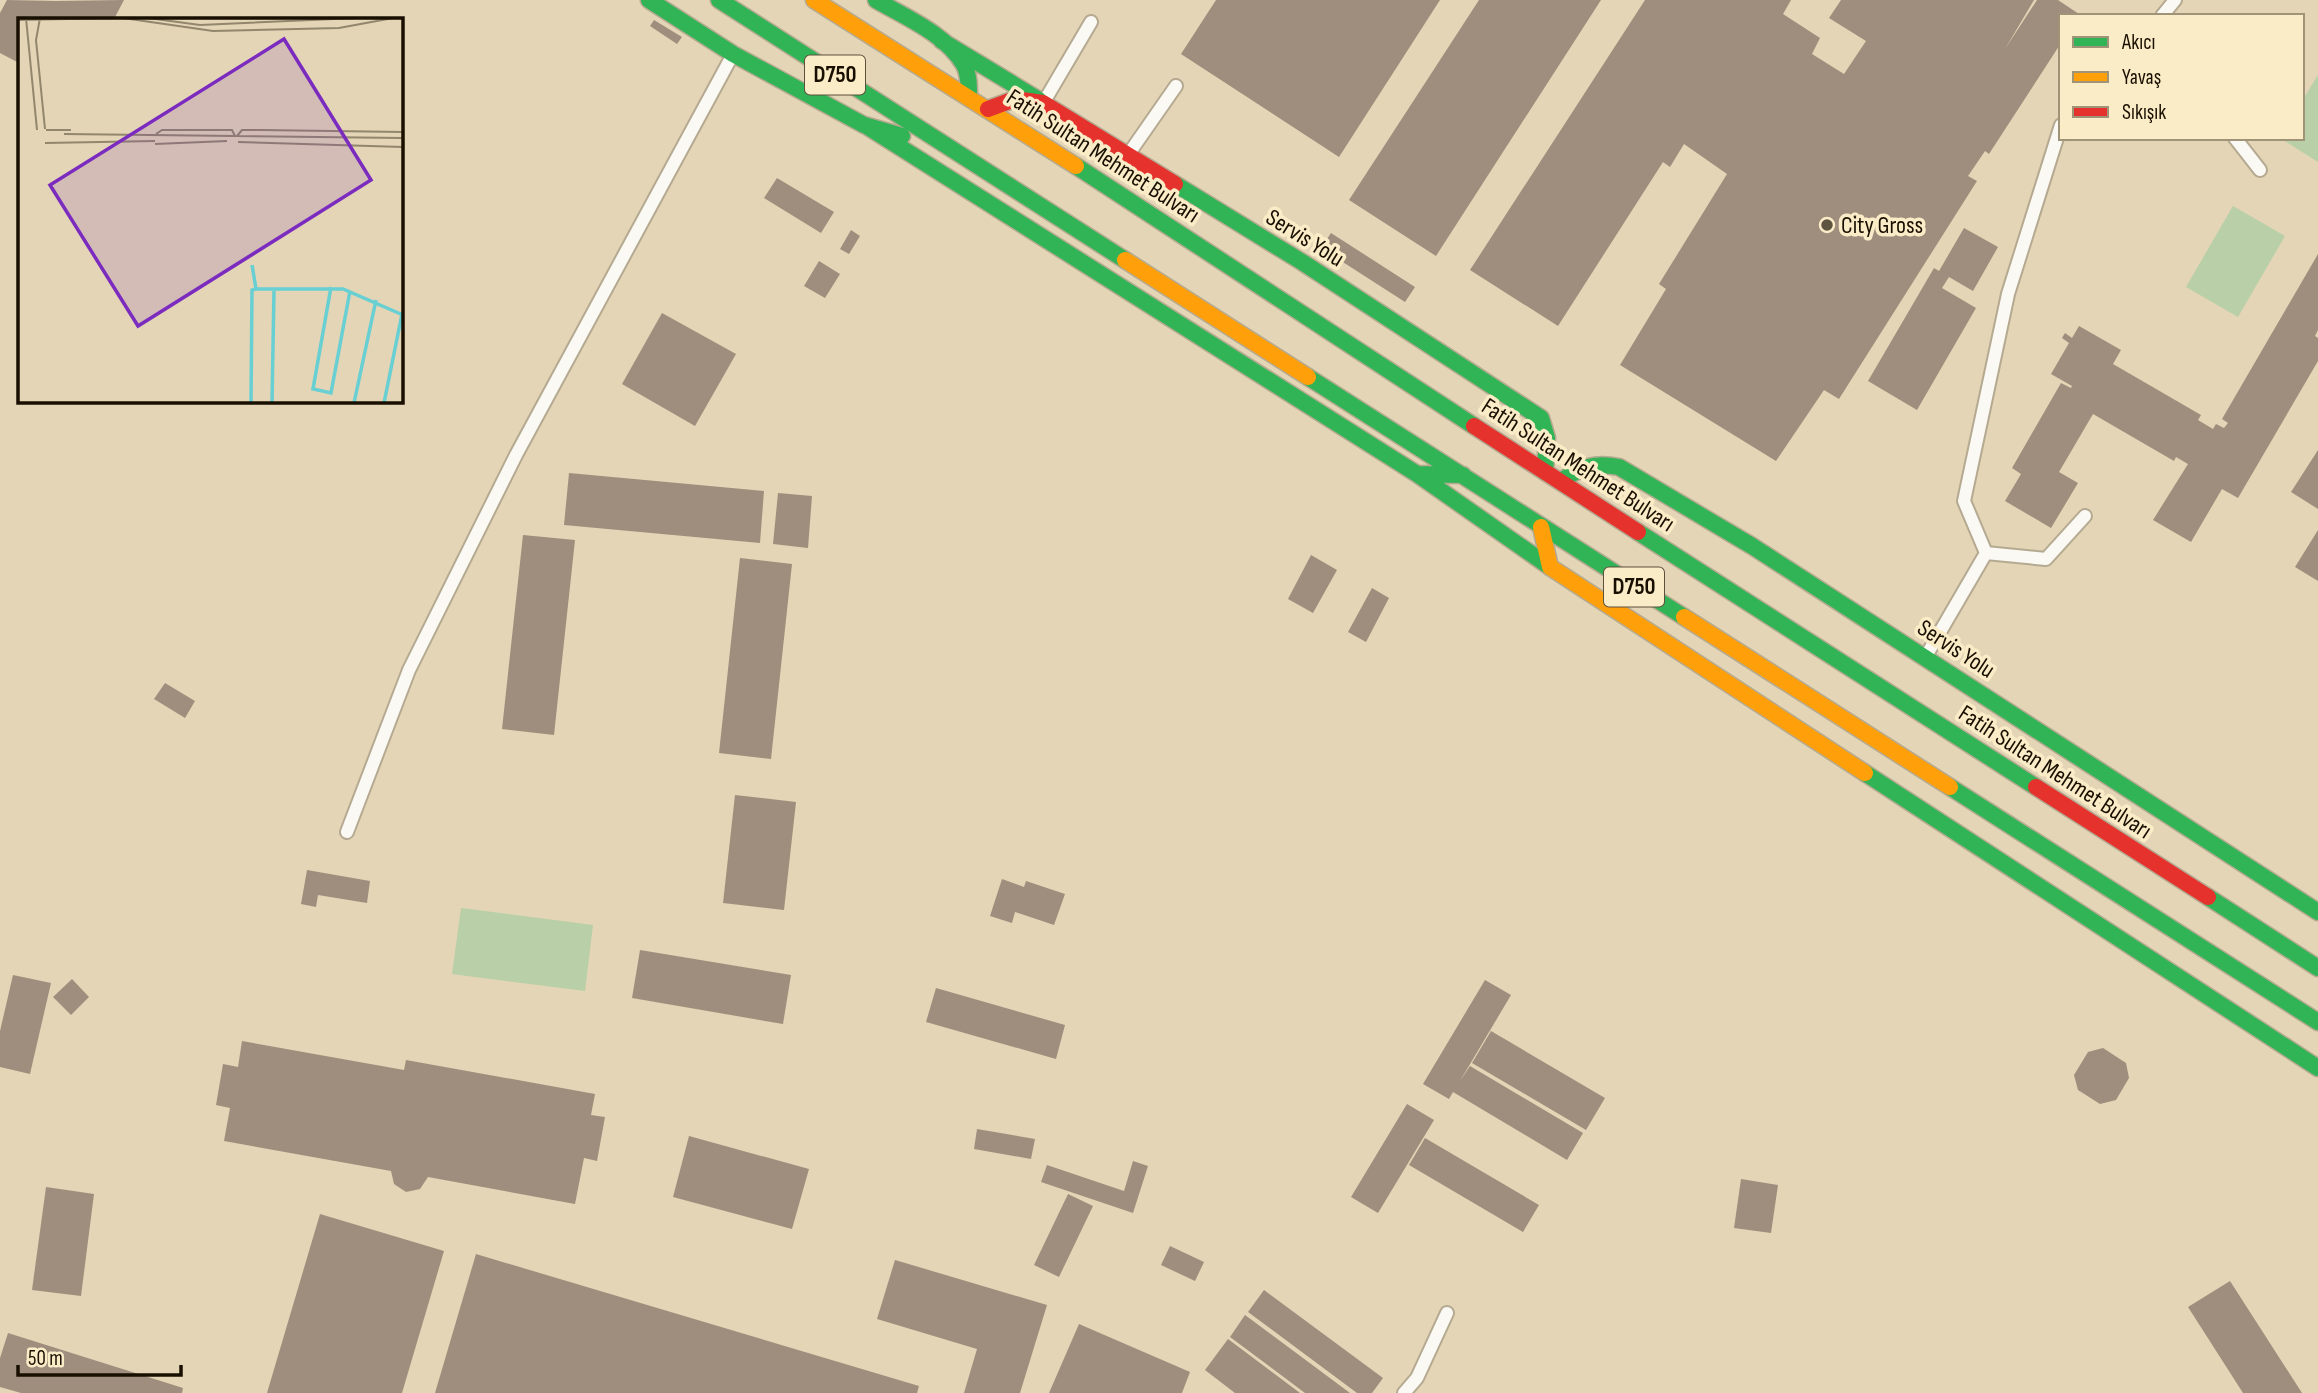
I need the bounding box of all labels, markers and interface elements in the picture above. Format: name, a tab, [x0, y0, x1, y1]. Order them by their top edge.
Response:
legend	[2059, 14, 2304, 140]
inset map	[18, 18, 402, 402]
text: Akıcı	[2121, 30, 2155, 55]
road number: D750	[805, 55, 865, 94]
text: Yavaş	[2122, 65, 2161, 90]
street label: Fatih Sultan Mehmet Bulvarı	[1001, 83, 1205, 229]
text: Sıkışık	[2122, 100, 2166, 125]
street label: Servis Yolu	[1261, 203, 1349, 273]
place label: City Gross	[1841, 211, 1923, 240]
marker: City Gross	[1819, 217, 1835, 233]
street label: Fatih Sultan Mehmet Bulvarı	[1476, 392, 1680, 538]
road number: D750	[1604, 568, 1664, 607]
street label: Servis Yolu	[1912, 613, 2000, 685]
street label: Fatih Sultan Mehmet Bulvarı	[1953, 699, 2157, 845]
scale bar	[18, 1334, 180, 1378]
text: 50 m	[28, 1346, 63, 1371]

